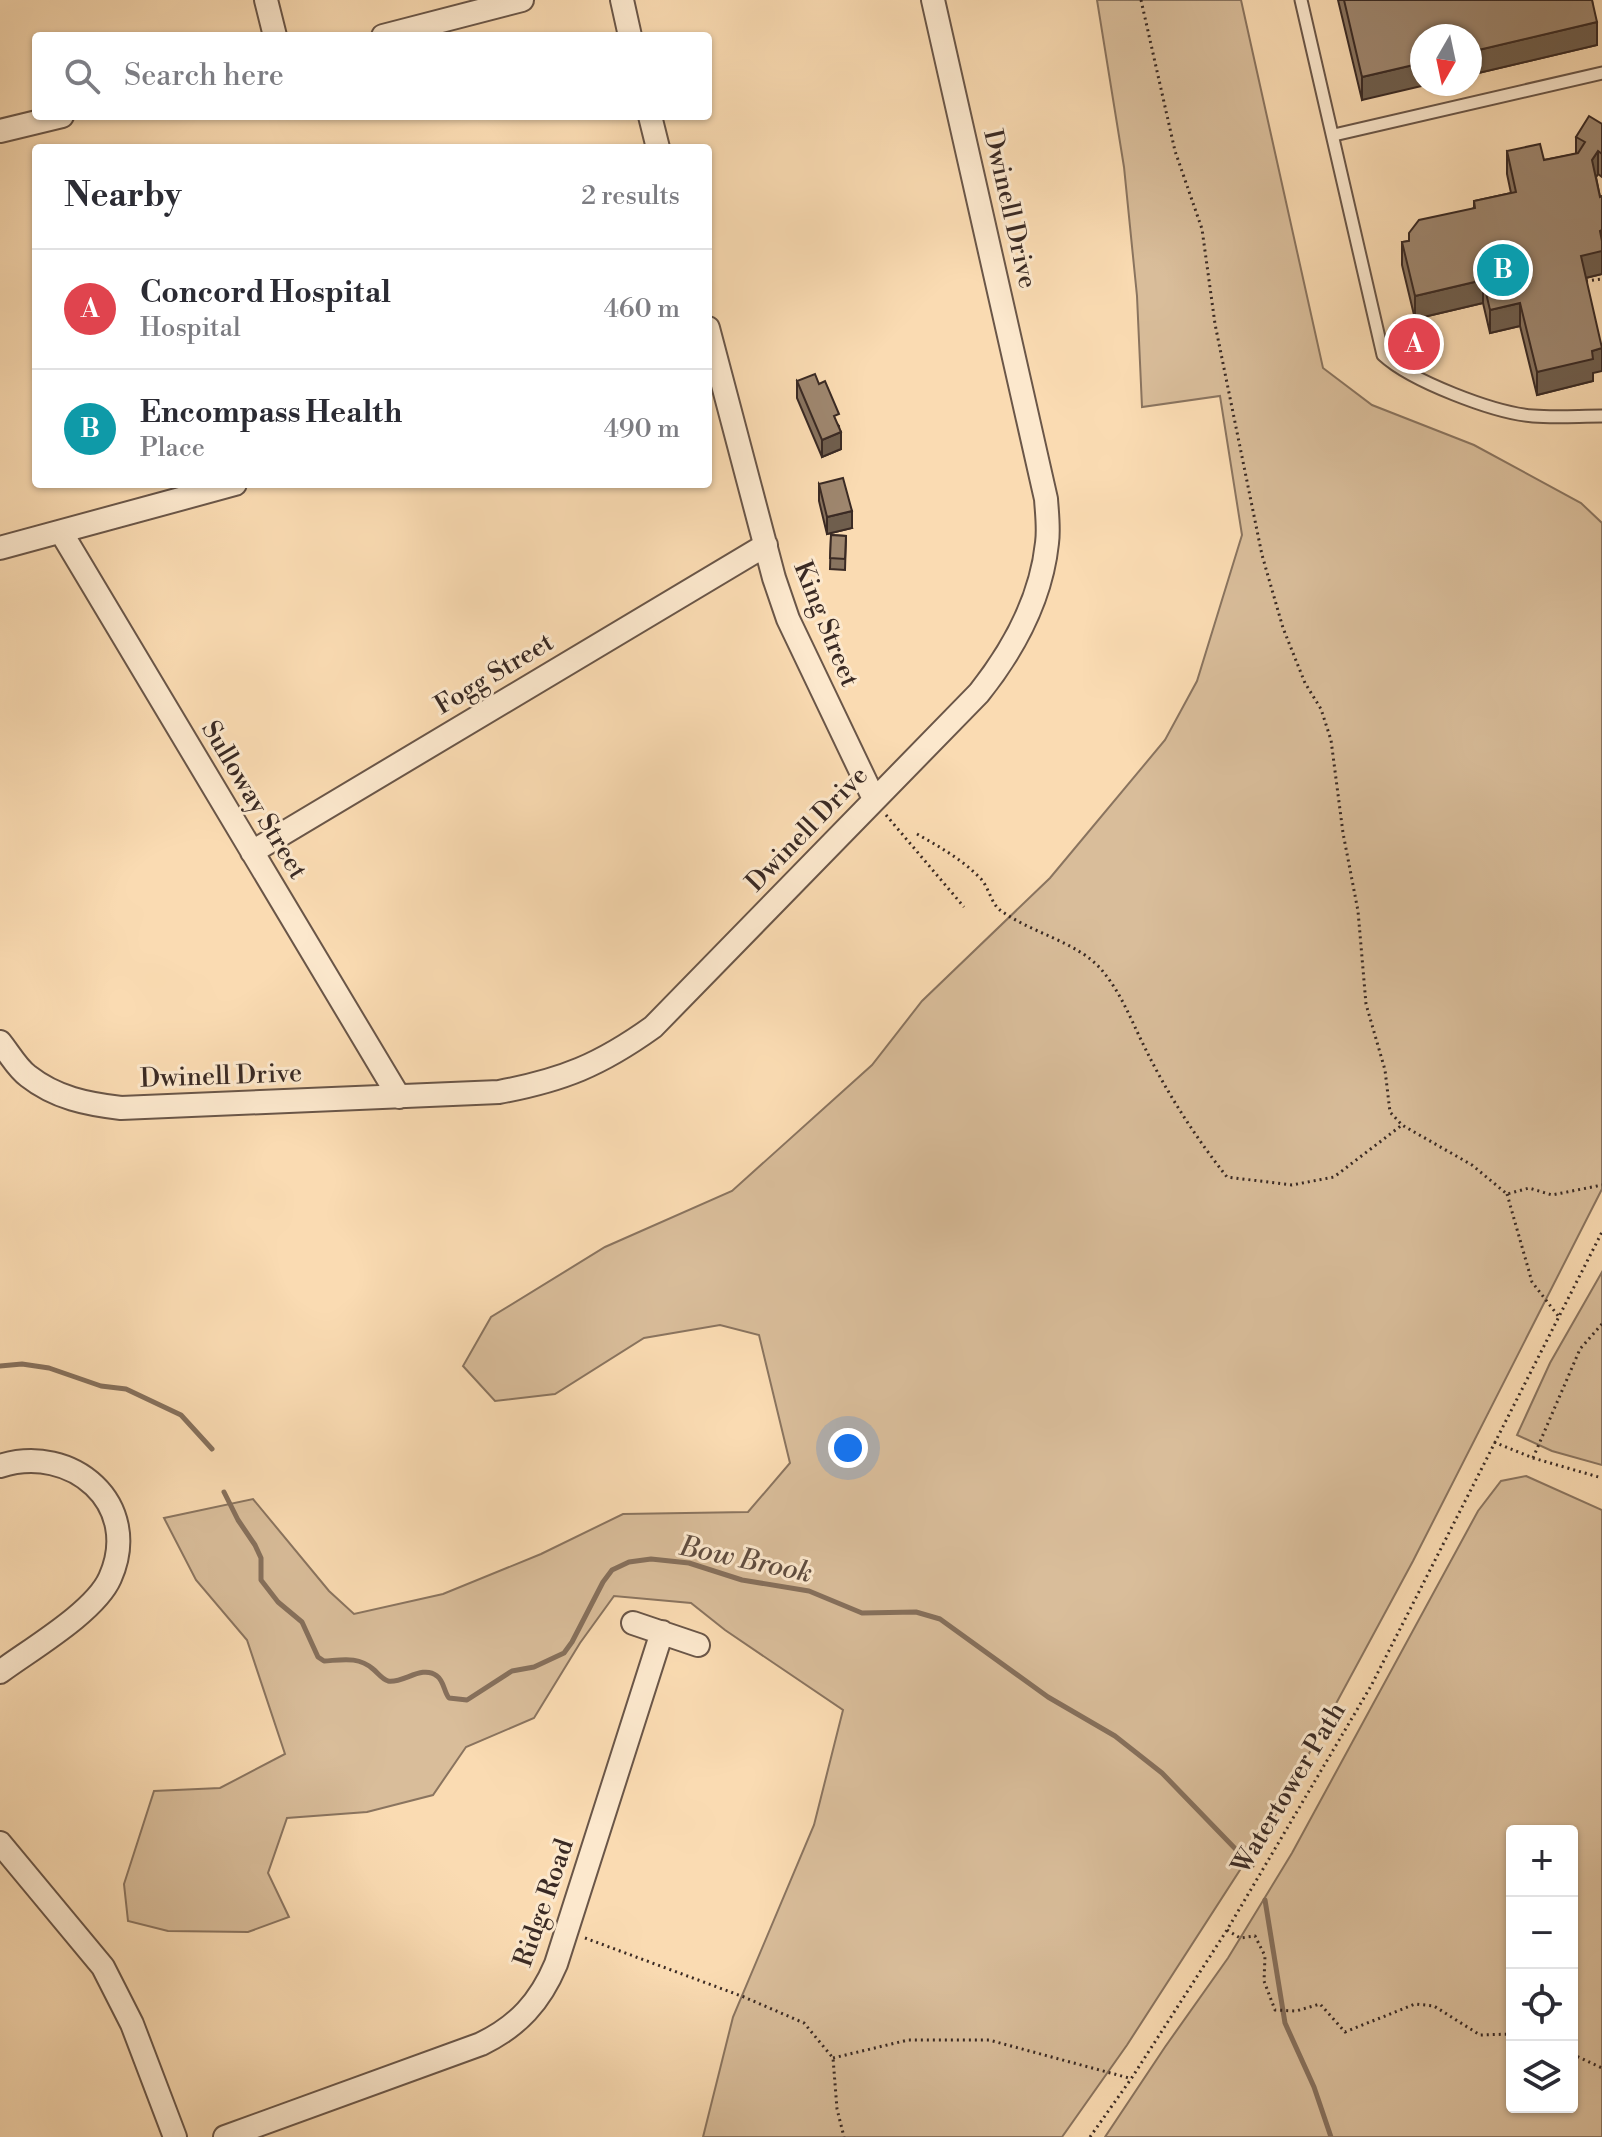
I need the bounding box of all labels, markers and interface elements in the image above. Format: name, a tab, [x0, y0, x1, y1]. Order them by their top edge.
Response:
north arrow	[1410, 24, 1482, 96]
search box	[32, 32, 712, 120]
icon: search	[60, 54, 104, 98]
text: Search here	[124, 57, 284, 95]
street label: Dwinell Drive	[976, 126, 1044, 292]
text: Nearby	[64, 175, 182, 217]
text: 2 results	[581, 180, 680, 212]
pin: B	[1477, 240, 1529, 300]
text: Concord Hospital	[140, 274, 391, 312]
text: A	[81, 293, 99, 325]
text: 460 m	[603, 293, 680, 325]
text: Hospital	[140, 312, 241, 344]
pin: A	[1388, 314, 1440, 374]
text: Encompass Health	[140, 394, 402, 432]
text: B	[80, 413, 100, 445]
text: 490 m	[603, 413, 680, 445]
text: Place	[140, 432, 205, 464]
street label: King Street	[786, 557, 866, 691]
street label: Fogg Street	[429, 626, 559, 722]
street label: Sulloway Street	[194, 715, 314, 885]
street label: Dwinell Drive	[739, 760, 875, 898]
street label: Dwinell Drive	[139, 1057, 303, 1095]
your location	[828, 1428, 868, 1468]
water label: Bow Brook	[675, 1529, 816, 1591]
street label: Watertower Path	[1225, 1696, 1353, 1880]
map controls	[1506, 1825, 1578, 2113]
button: +	[1506, 1825, 1578, 1897]
street label: Ridge Road	[507, 1835, 581, 1971]
button: −	[1506, 1897, 1578, 1969]
button: locate	[1506, 1969, 1578, 2041]
button: layers	[1506, 2041, 1578, 2113]

